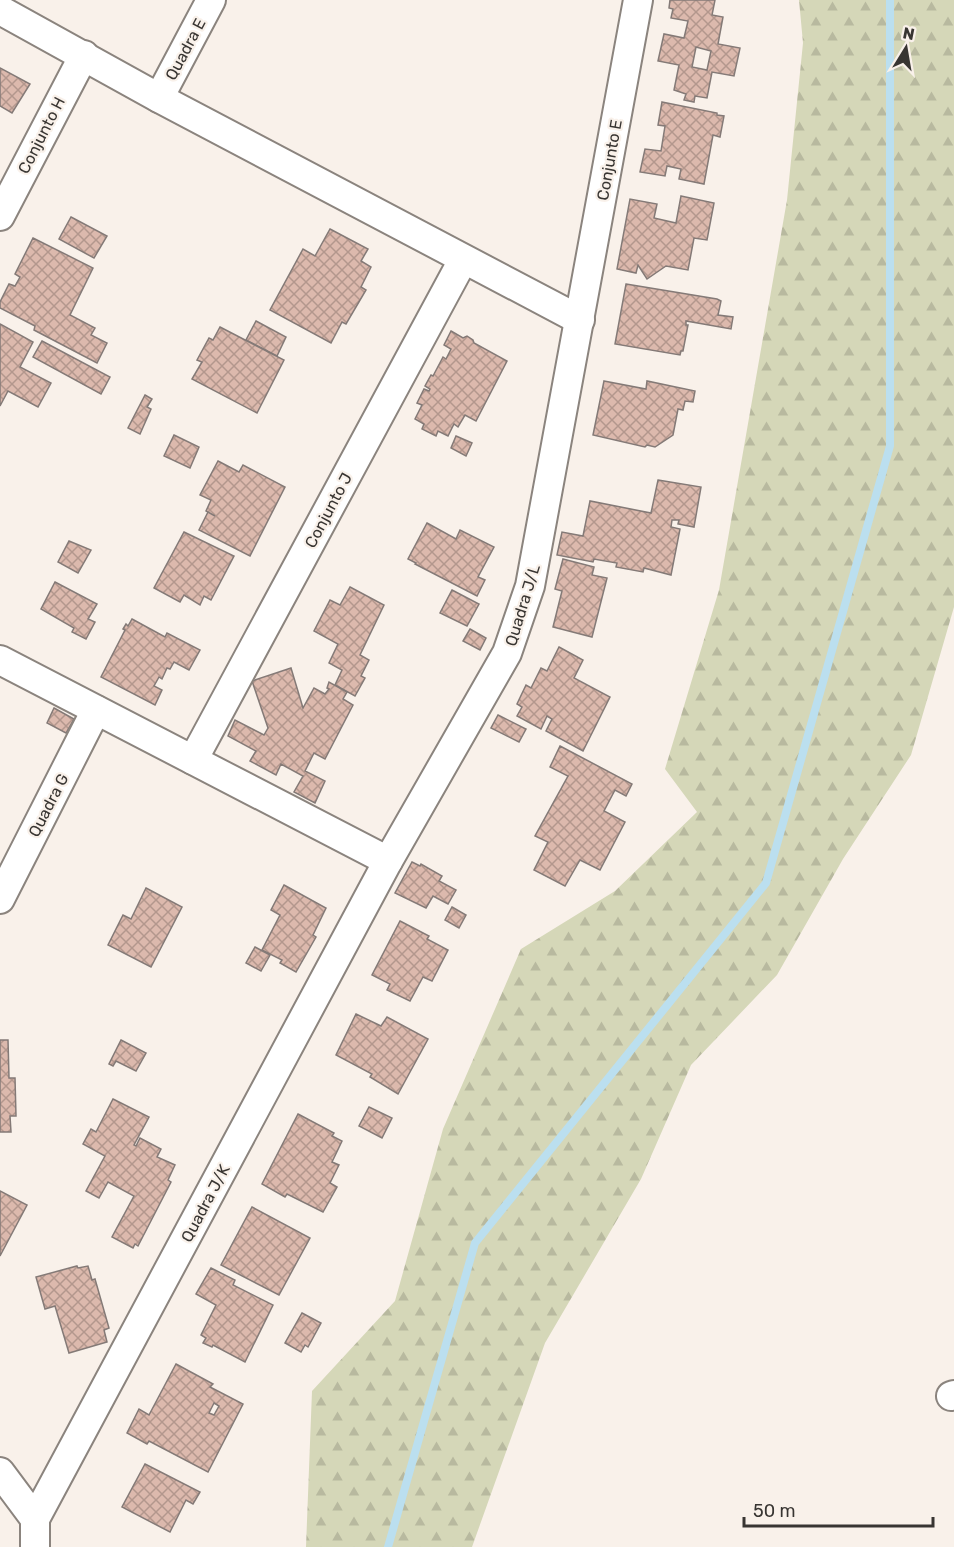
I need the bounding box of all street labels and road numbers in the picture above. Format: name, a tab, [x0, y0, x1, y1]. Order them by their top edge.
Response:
street label: Quadra E	[161, 15, 210, 83]
street label: Conjunto H	[14, 94, 69, 177]
street label: Conjunto E	[593, 118, 626, 202]
street label: Conjunto J	[301, 469, 356, 551]
street label: Quadra J/L	[501, 562, 544, 648]
street label: Quadra G	[24, 770, 72, 840]
street label: Quadra J/K	[177, 1161, 234, 1245]

